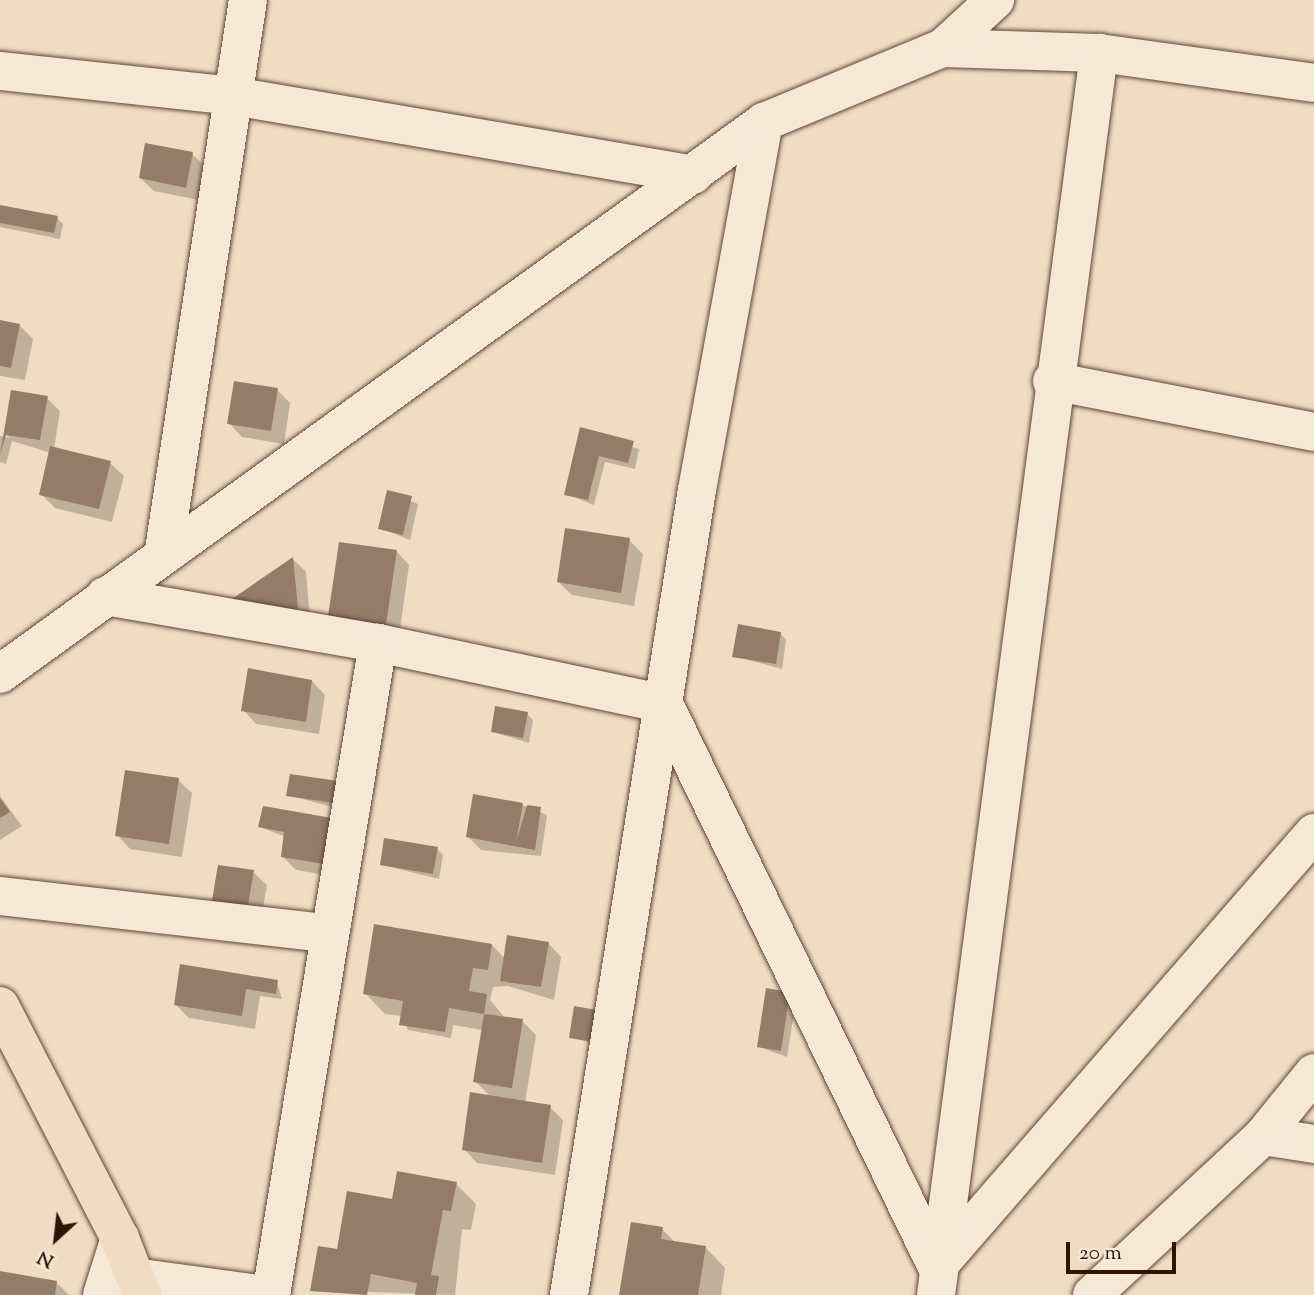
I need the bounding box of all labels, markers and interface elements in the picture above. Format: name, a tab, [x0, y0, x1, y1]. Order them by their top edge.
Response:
north arrow	[21, 1204, 91, 1274]
scale bar	[1069, 1228, 1179, 1272]
text: 20 m	[1079, 1239, 1122, 1269]
text: N	[33, 1243, 59, 1274]

